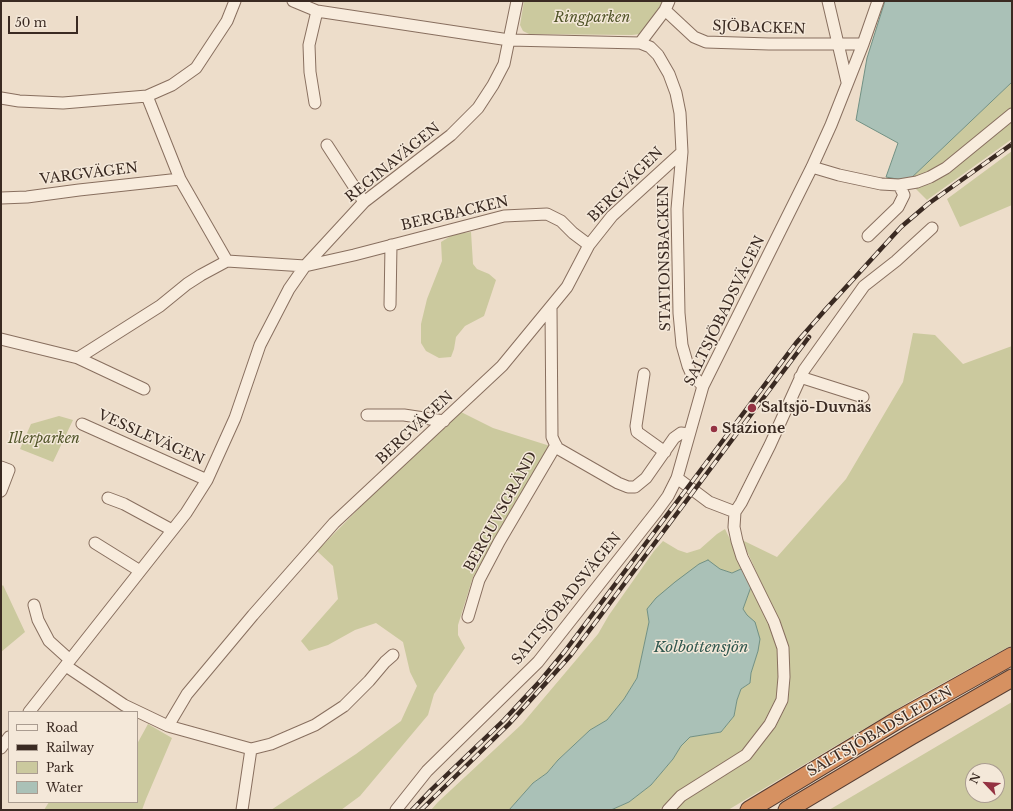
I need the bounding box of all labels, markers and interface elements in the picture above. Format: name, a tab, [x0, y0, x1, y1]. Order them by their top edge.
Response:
scale bar	[10, 8, 80, 34]
park label: Ringparken	[554, 10, 630, 26]
text: 50 m	[15, 15, 47, 30]
street label: SJÖBACKEN	[712, 18, 806, 38]
street label: REGINAVÄGEN	[342, 120, 444, 206]
street label: BERGVÄGEN	[585, 144, 667, 226]
street label: VARGVÄGEN	[39, 160, 139, 188]
street label: STATIONSBACKEN	[655, 185, 675, 331]
street label: BERGBACKEN	[400, 193, 510, 235]
street label: SALTSJÖBADSVÄGEN	[681, 233, 769, 389]
street label: BERGVÄGEN	[373, 388, 457, 468]
place label: Saltsjö-Duvnäs	[761, 400, 871, 416]
marker: Saltsjö-Duvnäs	[746, 402, 758, 414]
street label: VESSLEVÄGEN	[95, 407, 207, 469]
place label: Stazione	[722, 421, 785, 437]
marker: Stazione	[709, 424, 719, 434]
park label: Illerparken	[8, 431, 80, 447]
street label: BERGUVSGRÄND	[461, 449, 541, 575]
street label: SALTSJÖBADSVÄGEN	[509, 530, 625, 668]
water label: Kolbottensjön	[654, 639, 748, 657]
street label: SALTSJÖBADSLEDEN	[804, 683, 956, 781]
legend	[8, 711, 138, 803]
text: Road	[46, 720, 78, 735]
text: Railway	[46, 740, 94, 755]
text: Park	[46, 760, 74, 775]
north arrow	[965, 763, 1005, 803]
text: N	[967, 771, 984, 786]
text: Water	[46, 780, 83, 795]

